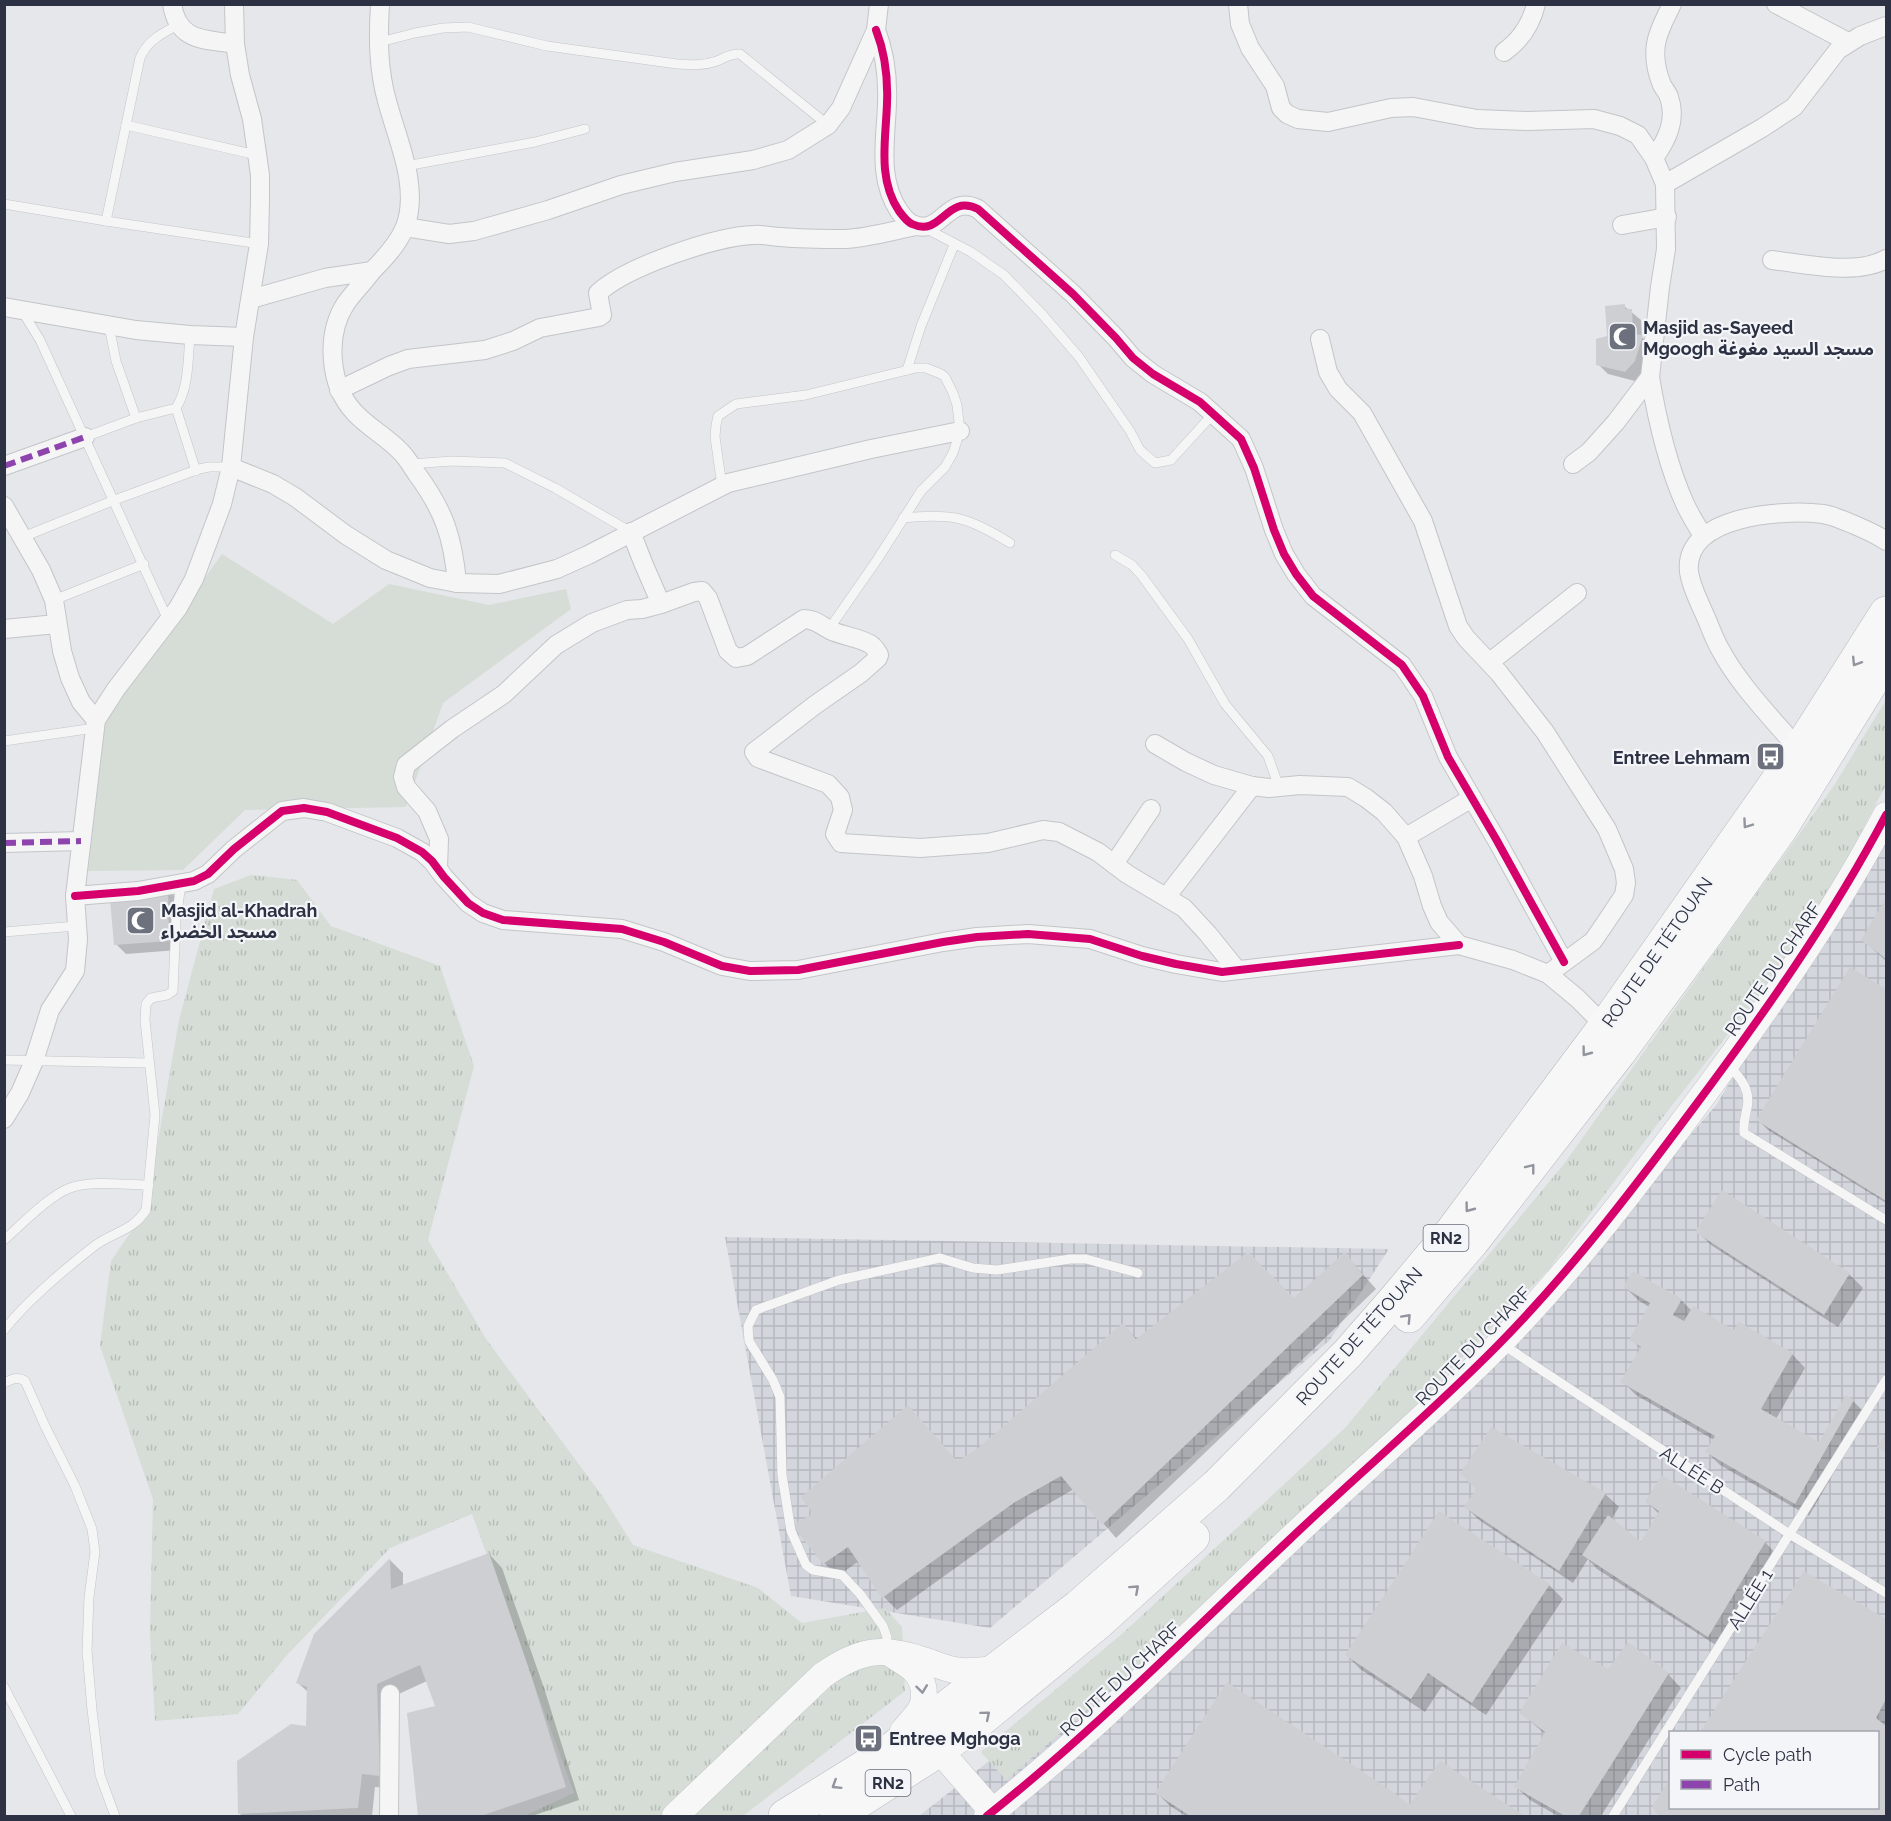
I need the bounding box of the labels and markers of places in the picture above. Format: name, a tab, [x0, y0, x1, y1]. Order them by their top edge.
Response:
place label: Masjid as-Sayeed Mgoogh مسجد السيد مغوغة	[1643, 317, 1874, 359]
mosque icon: Masjid as-Sayeed Mgoogh مسجد السيد مغوغة	[1606, 321, 1638, 353]
bus stop icon: Entree Lehmam	[1755, 741, 1787, 773]
place label: Entree Lehmam	[1613, 747, 1750, 768]
place label: Masjid al-Khadrah مسجد الخضراء	[161, 900, 317, 943]
mosque icon: Masjid al-Khadrah مسجد الخضراء	[124, 904, 156, 936]
bus stop icon: Entree Mghoga	[852, 1722, 884, 1754]
place label: Entree Mghoga	[889, 1728, 1021, 1749]

